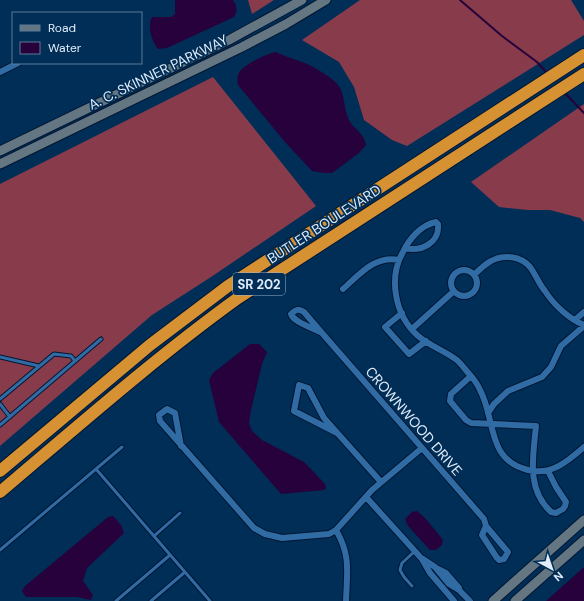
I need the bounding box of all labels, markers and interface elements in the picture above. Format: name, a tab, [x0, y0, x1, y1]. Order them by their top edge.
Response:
legend	[12, 12, 142, 64]
text: Road	[48, 20, 76, 36]
street label: A. C. SKINNER PARKWAY	[85, 30, 231, 114]
text: Water	[48, 40, 82, 56]
street label: BUTLER BOULEVARD	[264, 181, 384, 267]
road number: SR 202	[233, 273, 285, 295]
street label: CROWNWOOD DRIVE	[362, 363, 466, 479]
north arrow	[532, 549, 572, 589]
text: N	[551, 569, 566, 585]

